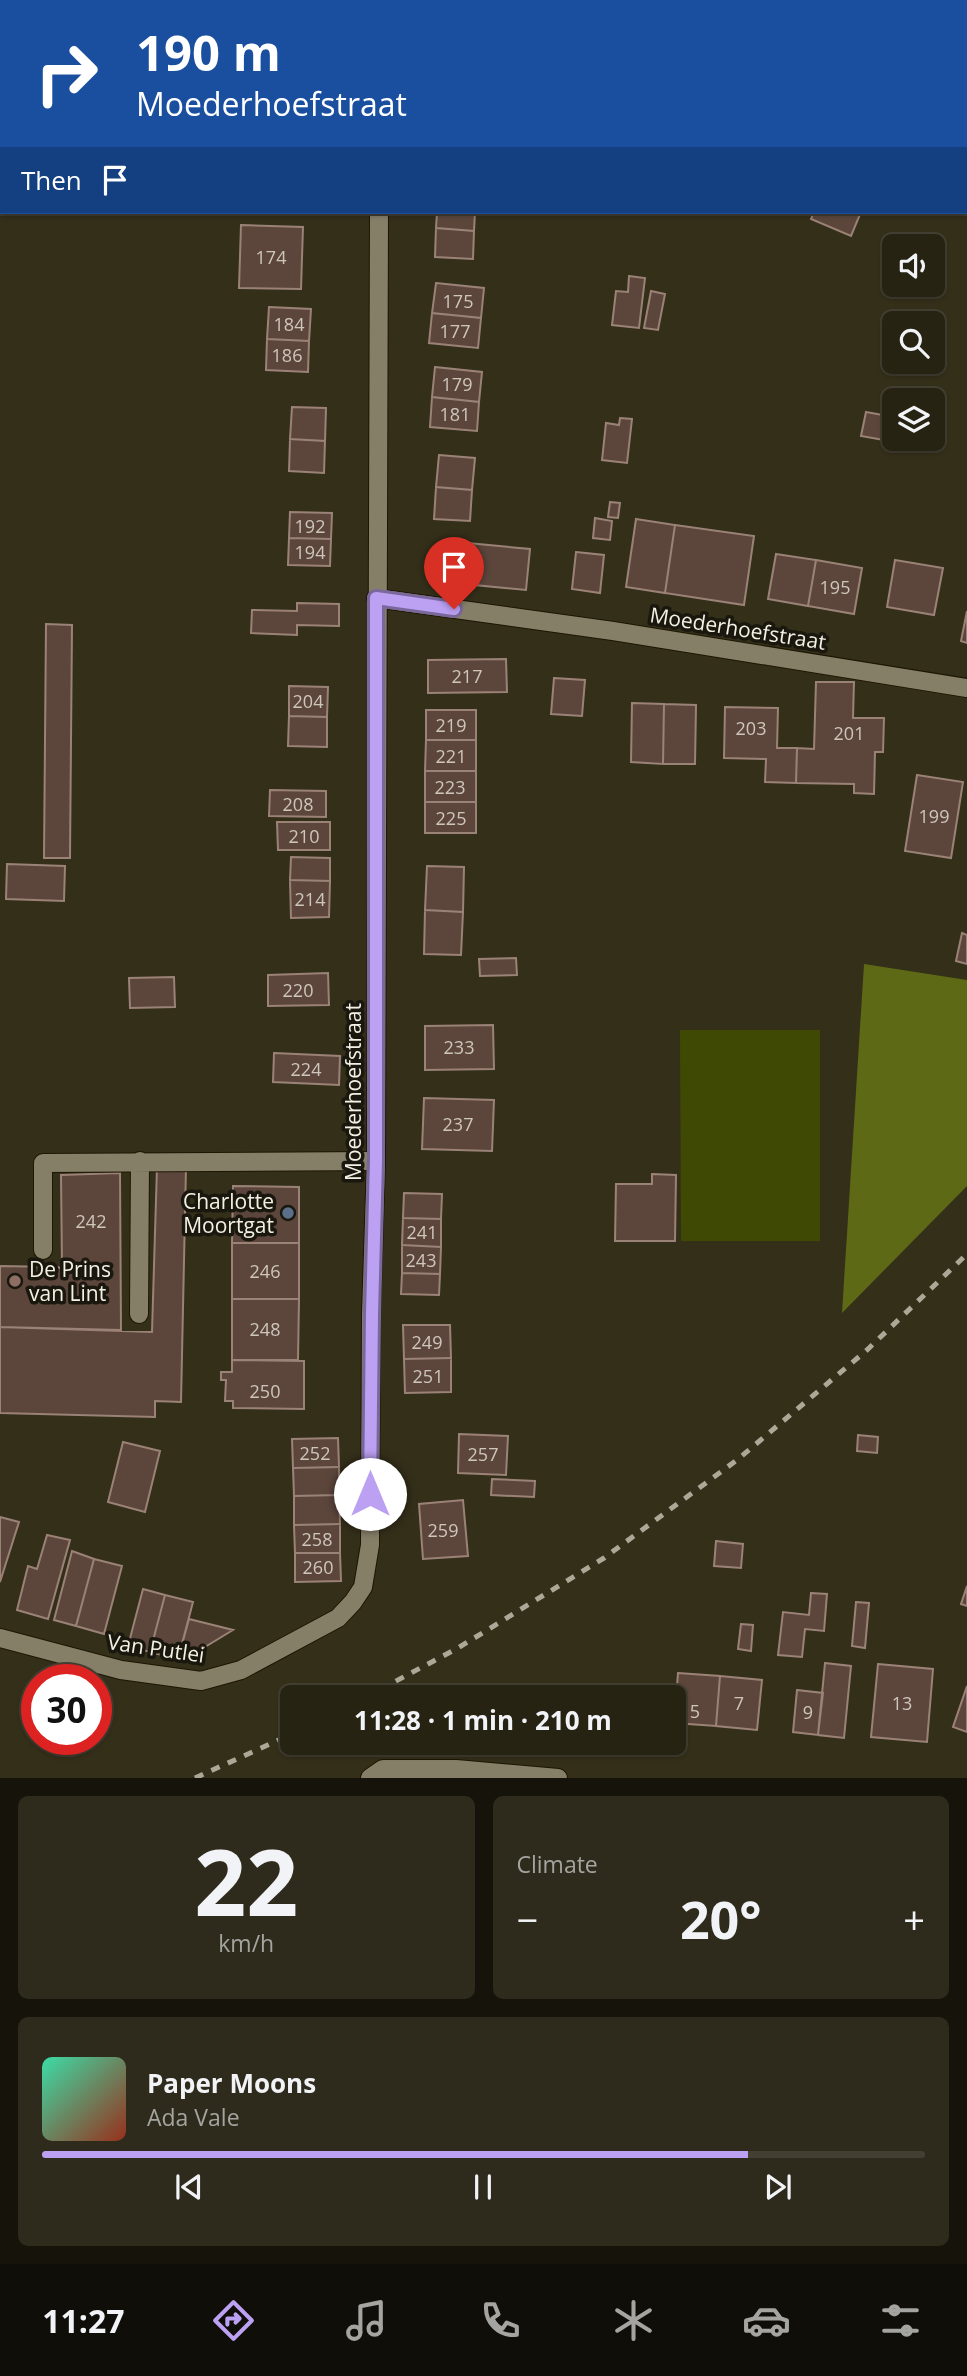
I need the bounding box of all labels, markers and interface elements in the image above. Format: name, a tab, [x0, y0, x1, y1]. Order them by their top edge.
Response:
text: 190 m	[136, 19, 281, 85]
icon: right	[21, 28, 112, 119]
text: Moederhoefstraat	[136, 82, 407, 125]
icon: arrive	[96, 161, 134, 199]
text: Then	[21, 162, 82, 198]
map controls	[882, 234, 945, 451]
button: sound	[882, 234, 945, 297]
house number: 174	[256, 245, 286, 269]
house number: 175	[443, 289, 473, 313]
button: search	[882, 311, 945, 374]
house number: 184	[274, 312, 304, 336]
house number: 177	[440, 319, 470, 343]
house number: 186	[272, 343, 302, 367]
house number: 179	[442, 372, 472, 396]
button: layers	[882, 388, 945, 451]
house number: 181	[440, 402, 470, 426]
house number: 192	[295, 514, 325, 538]
pin	[424, 537, 484, 609]
house number: 194	[295, 540, 325, 564]
icon: arrive	[435, 548, 473, 586]
house number: 195	[820, 575, 850, 599]
street label: Moederhoefstraat	[648, 600, 828, 656]
house number: 217	[452, 664, 482, 688]
house number: 204	[293, 689, 323, 713]
house number: 219	[436, 713, 466, 737]
house number: 203	[736, 716, 766, 740]
house number: 201	[834, 721, 864, 745]
house number: 221	[436, 744, 466, 768]
house number: 223	[435, 775, 465, 799]
house number: 208	[283, 792, 313, 816]
house number: 199	[919, 804, 949, 828]
house number: 225	[436, 806, 466, 830]
house number: 210	[289, 824, 319, 848]
house number: 214	[295, 887, 325, 911]
house number: 220	[283, 978, 313, 1002]
street label: Moederhoefstraat	[339, 1003, 367, 1181]
house number: 233	[444, 1035, 474, 1059]
house number: 224	[291, 1057, 321, 1081]
house number: 237	[443, 1112, 473, 1136]
place label: Charlotte Moortgat	[183, 1187, 274, 1239]
marker: Charlotte Moortgat	[280, 1205, 296, 1221]
house number: 242	[76, 1209, 106, 1233]
house number: 241	[407, 1220, 437, 1244]
house number: 243	[406, 1248, 436, 1272]
place label: De Prins van Lint	[29, 1255, 111, 1307]
house number: 246	[250, 1259, 280, 1283]
marker: De Prins van Lint	[7, 1273, 23, 1289]
house number: 248	[250, 1317, 280, 1341]
house number: 249	[412, 1330, 442, 1354]
house number: 251	[413, 1364, 443, 1388]
house number: 250	[250, 1379, 280, 1403]
house number: 252	[300, 1441, 330, 1465]
house number: 257	[468, 1442, 498, 1466]
position arrow	[333, 1457, 407, 1531]
house number: 259	[428, 1518, 458, 1542]
house number: 258	[302, 1527, 332, 1551]
house number: 260	[303, 1555, 333, 1579]
street label: Van Putlei	[106, 1627, 206, 1669]
speed limit sign: 30	[21, 1664, 112, 1755]
house number: 7	[734, 1691, 744, 1715]
house number: 13	[892, 1691, 912, 1715]
house number: 5	[690, 1699, 700, 1723]
house number: 9	[803, 1700, 813, 1724]
text: 11:28 · 1 min · 210 m	[354, 1702, 612, 1738]
text: 22	[194, 1819, 298, 1943]
text: Climate	[517, 1848, 598, 1880]
text: 20°	[680, 1883, 762, 1954]
text: −	[517, 1893, 538, 1945]
text: +	[903, 1893, 925, 1945]
text: km/h	[218, 1927, 274, 1959]
text: Paper Moons	[147, 2065, 316, 2101]
text: Ada Vale	[147, 2101, 240, 2133]
icon: previous	[170, 2168, 208, 2206]
icon: pause	[464, 2168, 502, 2206]
icon: next	[759, 2168, 797, 2206]
icon: directions	[209, 2296, 258, 2345]
icon: music	[342, 2296, 391, 2345]
icon: phone	[476, 2296, 525, 2345]
icon: climate	[609, 2296, 658, 2345]
icon: car	[742, 2296, 791, 2345]
icon: filters	[876, 2296, 925, 2345]
text: 11:27	[42, 2299, 125, 2342]

